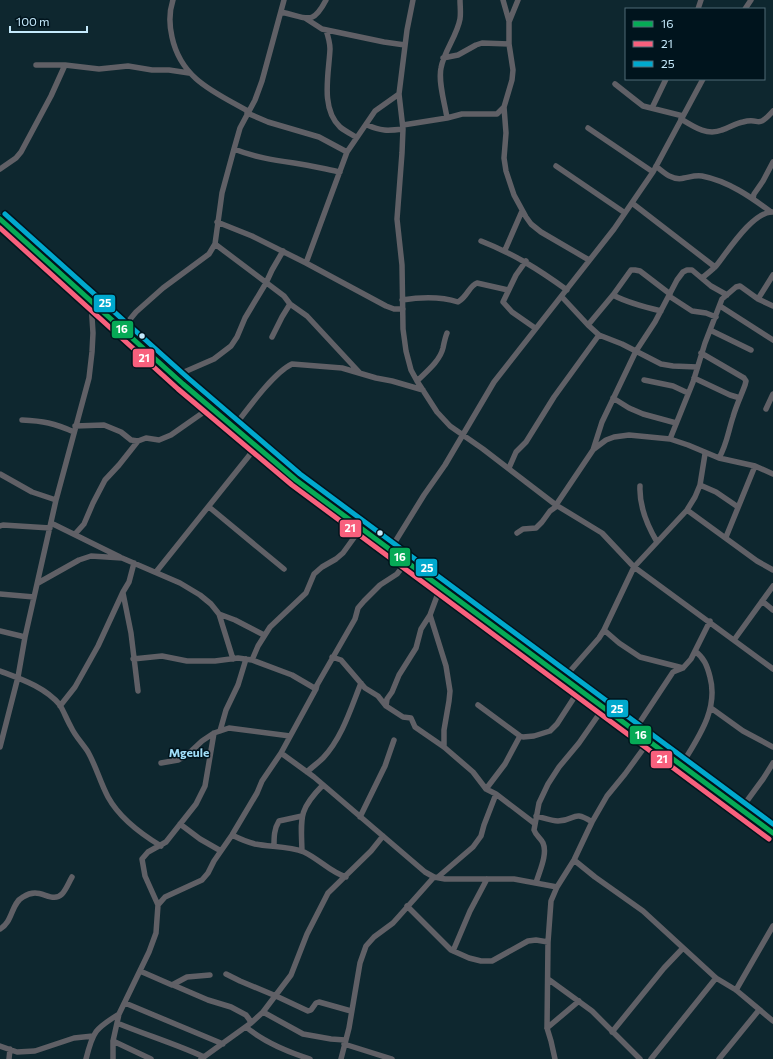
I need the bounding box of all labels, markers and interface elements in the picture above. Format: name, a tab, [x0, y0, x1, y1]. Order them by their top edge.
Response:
scale bar	[10, 8, 87, 34]
legend	[625, 8, 765, 80]
text: 100 m	[16, 14, 50, 28]
text: 16	[661, 16, 673, 30]
text: 21	[661, 36, 673, 50]
text: 25	[661, 56, 675, 70]
line badge: 25	[93, 294, 116, 313]
text: 25	[99, 296, 111, 309]
line badge: 16	[111, 320, 134, 339]
text: 16	[116, 322, 128, 335]
unlabelled marker	[137, 331, 147, 341]
line badge: 21	[132, 348, 155, 368]
text: 21	[138, 351, 150, 364]
line badge: 21	[339, 519, 362, 538]
text: 21	[344, 521, 356, 534]
unlabelled marker	[375, 528, 385, 538]
line badge: 16	[389, 547, 411, 567]
text: 16	[394, 550, 406, 563]
line badge: 25	[415, 558, 438, 577]
text: 25	[421, 561, 433, 574]
line badge: 25	[606, 699, 629, 718]
text: 25	[611, 702, 623, 715]
line badge: 16	[629, 725, 652, 745]
text: 16	[635, 728, 647, 741]
district label: Mgeule	[169, 745, 209, 759]
line badge: 21	[650, 750, 673, 769]
text: 21	[656, 752, 668, 765]

